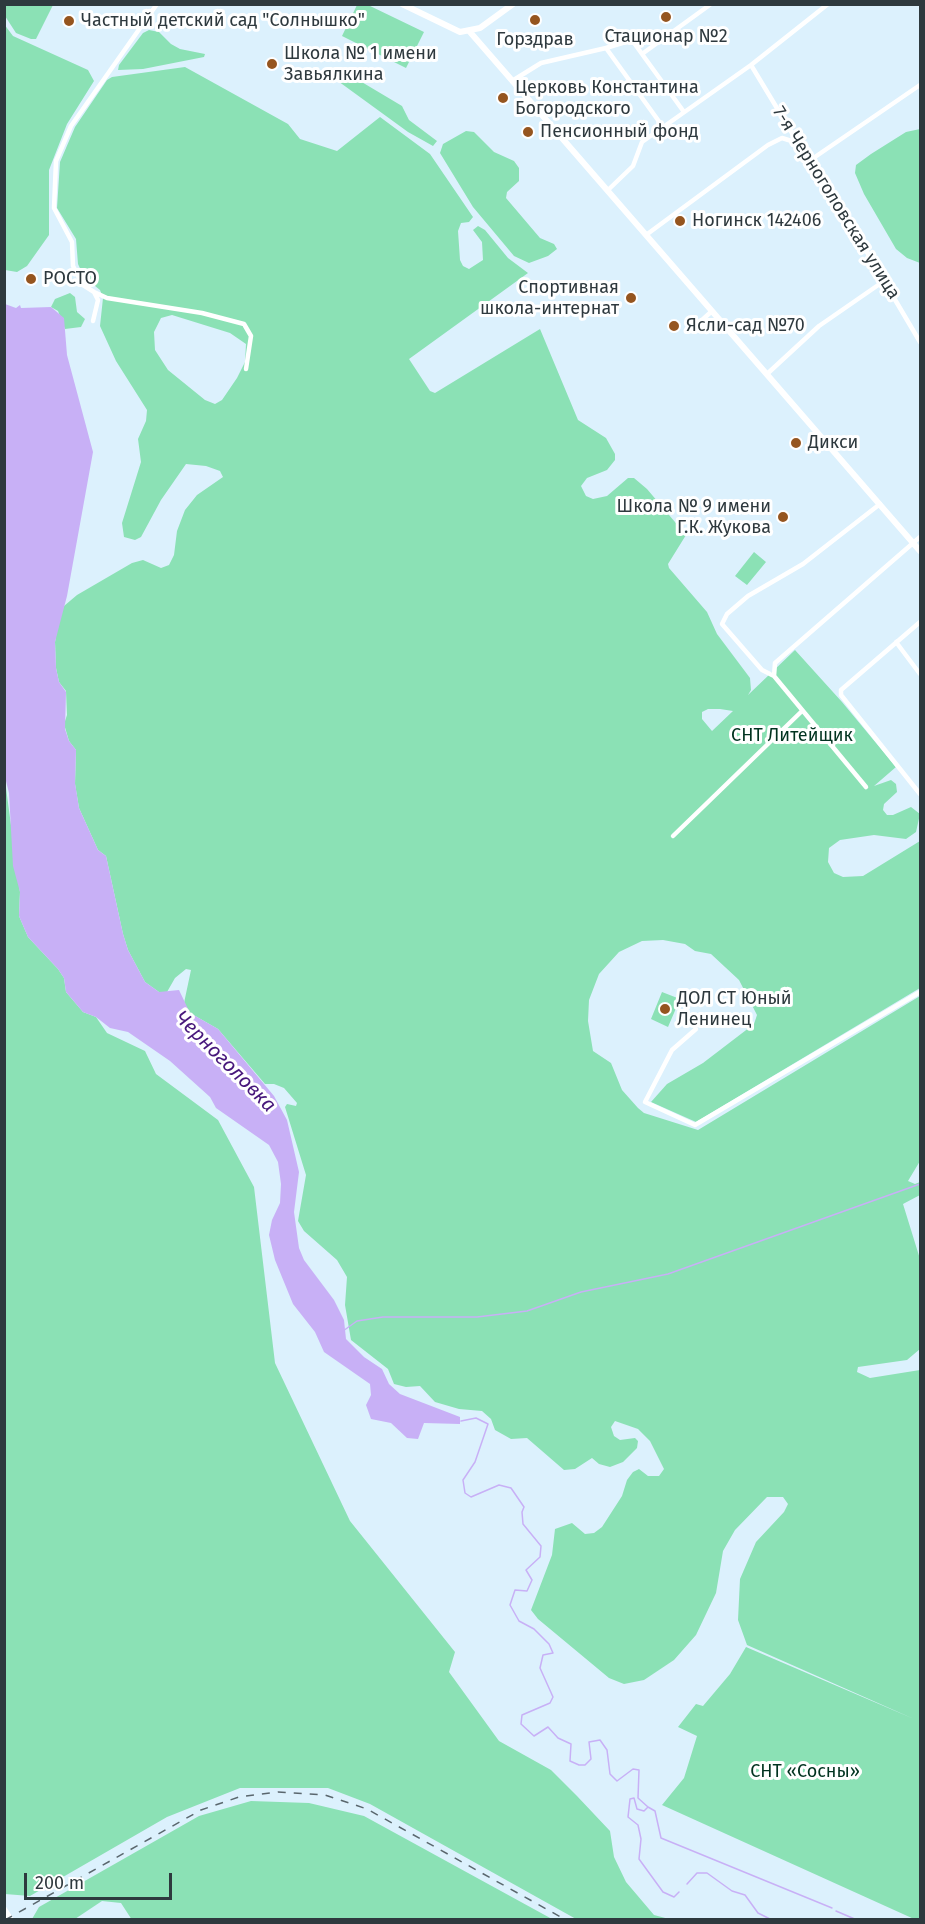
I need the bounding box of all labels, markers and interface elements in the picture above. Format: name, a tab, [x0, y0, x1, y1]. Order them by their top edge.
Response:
place label: Частный детский сад "Солнышко"	[81, 10, 365, 32]
marker: Стационар №2	[659, 10, 673, 24]
marker: Горздрав	[528, 13, 542, 27]
marker: Частный детский сад "Солнышко"	[62, 14, 76, 28]
place label: Стационар №2	[604, 26, 728, 48]
place label: Горздрав	[496, 29, 574, 51]
place label: Школа № 1 имени Завьялкина	[284, 43, 437, 86]
marker: Школа № 1 имени Завьялкина	[265, 57, 279, 71]
place label: Церковь Константина Богородского	[515, 77, 699, 119]
marker: Церковь Константина Богородского	[496, 91, 510, 105]
street label: 7-я Черноголовская улица	[768, 103, 904, 303]
place label: Пенсионный фонд	[540, 121, 699, 143]
marker: Пенсионный фонд	[521, 125, 535, 139]
place label: Ногинск 142406	[692, 210, 821, 232]
marker: Ногинск 142406	[673, 214, 687, 228]
place label: РОСТО	[43, 268, 97, 290]
marker: РОСТО	[24, 272, 38, 286]
place label: Спортивная школа-интернат	[480, 277, 619, 320]
marker: Спортивная школа-интернат	[624, 291, 638, 305]
place label: Ясли-сад №70	[686, 315, 805, 337]
marker: Ясли-сад №70	[667, 319, 681, 333]
place label: Дикси	[808, 432, 858, 454]
marker: Дикси	[789, 436, 803, 450]
place label: Школа № 9 имени Г.К. Жукова	[617, 496, 771, 538]
marker: Школа № 9 имени Г.К. Жукова	[776, 510, 790, 524]
park label: СНТ Литейщик	[731, 725, 853, 747]
place label: ДОЛ СТ Юный Ленинец	[677, 988, 792, 1030]
marker: ДОЛ СТ Юный Ленинец	[658, 1002, 672, 1016]
water label: Черноголовка	[169, 1006, 281, 1118]
park label: СНТ «Сосны»	[750, 1761, 860, 1783]
scale bar	[27, 1861, 176, 1899]
text: 200 m	[35, 1872, 84, 1894]

